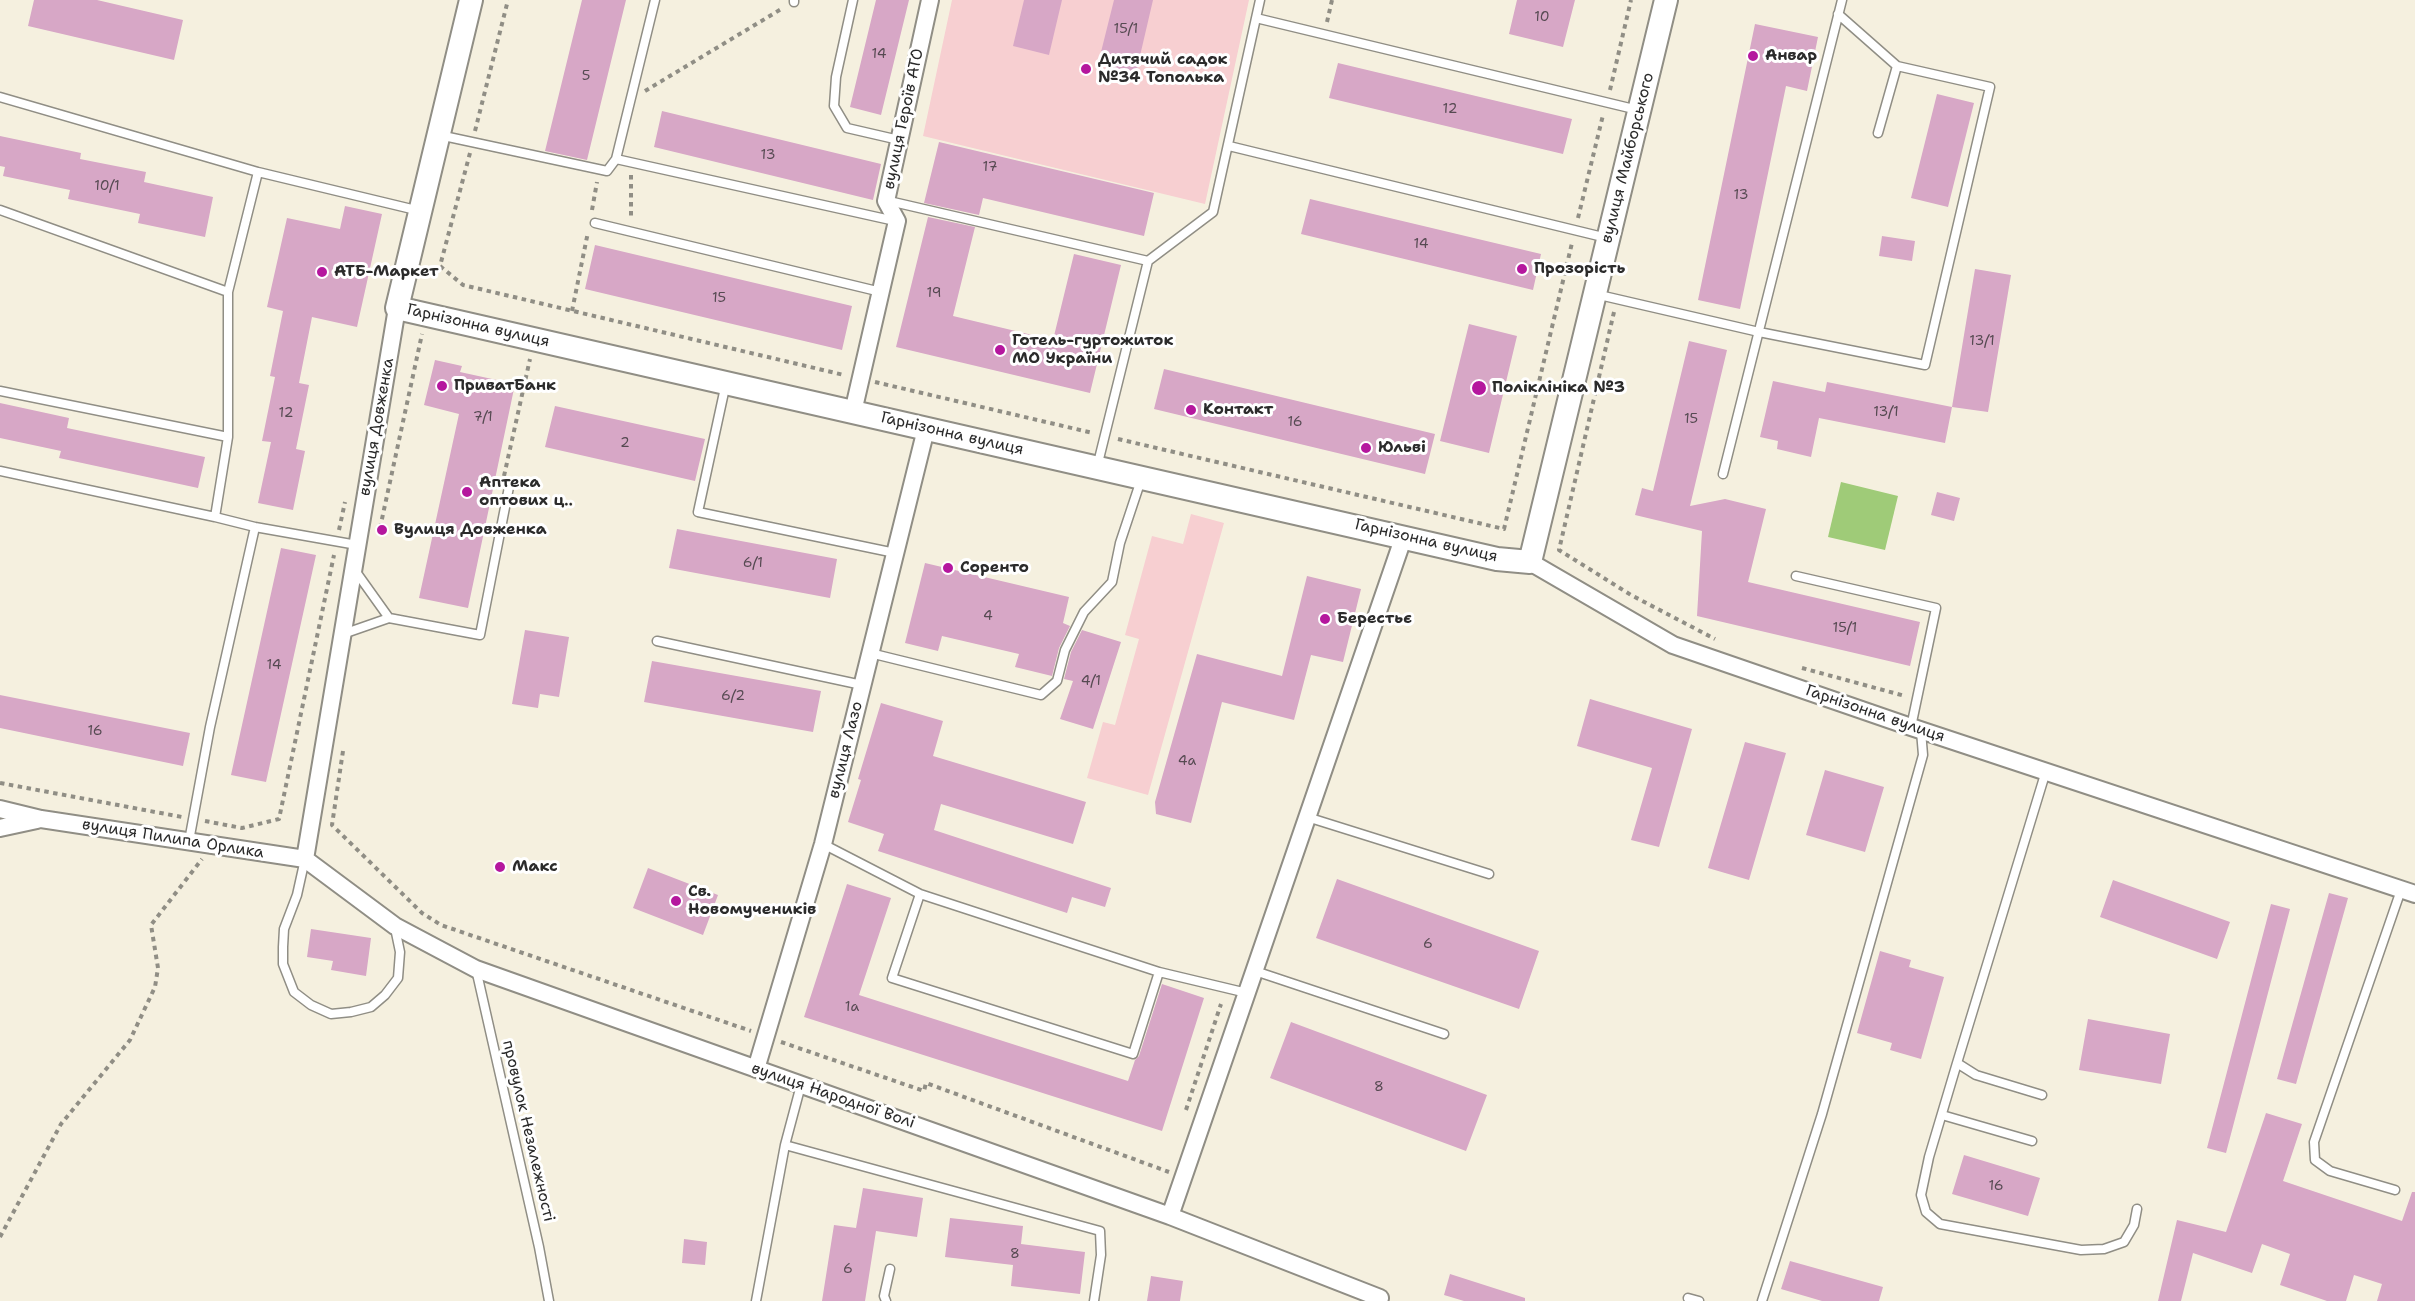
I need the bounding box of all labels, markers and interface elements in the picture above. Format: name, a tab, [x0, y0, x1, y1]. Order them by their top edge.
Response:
house number: 10	[1534, 9, 1550, 25]
house number: 15/1	[1114, 21, 1138, 37]
house number: 14	[871, 46, 887, 62]
place label: Анвар	[1765, 46, 1817, 66]
street label: вулиця Героїв АТО	[880, 47, 928, 191]
marker: Анвар	[1746, 49, 1760, 63]
place label: Дитячий садок №34 Тополька	[1098, 50, 1228, 88]
marker: Дитячий садок №34 Тополька	[1079, 62, 1093, 76]
house number: 5	[582, 68, 590, 84]
street label: вулиця Майборського	[1598, 71, 1658, 245]
house number: 12	[1443, 101, 1457, 117]
house number: 13	[761, 147, 775, 163]
house number: 17	[983, 159, 997, 175]
house number: 10/1	[94, 178, 120, 194]
house number: 13	[1734, 187, 1748, 203]
house number: 14	[1413, 236, 1429, 252]
place label: Прозорість	[1534, 259, 1625, 279]
place label: АТБ-Маркет	[334, 262, 439, 282]
marker: Прозорість	[1515, 262, 1529, 276]
marker: АТБ-Маркет	[315, 265, 329, 279]
house number: 19	[926, 285, 942, 301]
house number: 15	[712, 290, 726, 306]
street label: Гарнізонна вулиця	[405, 300, 551, 352]
place label: Готель-гуртожиток МО України	[1012, 331, 1174, 369]
house number: 13/1	[1969, 333, 1995, 349]
marker: Готель-гуртожиток МО України	[993, 343, 1007, 357]
street label: вулиця Довженка	[355, 357, 399, 497]
place label: ПриватБанк	[454, 376, 556, 396]
place label: Поліклініка №3	[1492, 378, 1625, 398]
marker: ПриватБанк	[435, 379, 449, 393]
marker: Поліклініка №3	[1470, 379, 1488, 397]
place label: Контакт	[1203, 400, 1273, 420]
marker: Контакт	[1184, 403, 1198, 417]
house number: 13/1	[1873, 404, 1899, 420]
house number: 12	[279, 405, 293, 421]
street label: Гарнізонна вулиця	[879, 408, 1025, 460]
house number: 7/1	[473, 409, 493, 425]
house number: 15	[1684, 411, 1698, 427]
house number: 16	[1287, 414, 1303, 430]
house number: 2	[620, 435, 630, 451]
place label: Юльві	[1378, 438, 1426, 458]
marker: Юльві	[1359, 441, 1373, 455]
place label: Аптека оптових ц‥	[479, 473, 573, 511]
marker: Аптека оптових ц‥	[460, 485, 474, 499]
street label: Гарнізонна вулиця	[1353, 515, 1499, 567]
place label: Вулиця Довженка	[394, 520, 547, 540]
marker: Вулиця Довженка	[375, 523, 389, 537]
house number: 6/1	[743, 555, 763, 571]
place label: Соренто	[960, 558, 1029, 578]
marker: Соренто	[941, 561, 955, 575]
house number: 4	[983, 608, 993, 624]
place label: Берестьє	[1337, 609, 1412, 629]
marker: Берестьє	[1318, 612, 1332, 626]
house number: 15/1	[1833, 620, 1857, 636]
house number: 14	[266, 657, 282, 673]
house number: 4/1	[1081, 673, 1101, 689]
street label: Гарнізонна вулиця	[1803, 681, 1947, 747]
house number: 6/2	[721, 688, 745, 704]
street label: вулиця Лазо	[825, 700, 867, 800]
house number: 16	[87, 723, 103, 739]
house number: 4а	[1178, 753, 1196, 769]
street label: вулиця Пилипа Орлика	[81, 815, 265, 863]
place label: Макс	[512, 857, 558, 877]
marker: Макс	[493, 860, 507, 874]
place label: Св. Новомучеників	[688, 882, 816, 920]
marker: Св. Новомучеників	[669, 894, 683, 908]
house number: 6	[1423, 936, 1433, 952]
house number: 1а	[845, 999, 859, 1015]
street label: провулок Незалежності	[498, 1038, 558, 1224]
street label: вулиця Народної Волі	[749, 1059, 917, 1133]
house number: 8	[1374, 1079, 1384, 1095]
house number: 16	[1988, 1178, 2004, 1194]
house number: 8	[1010, 1246, 1020, 1262]
house number: 6	[843, 1261, 853, 1277]

